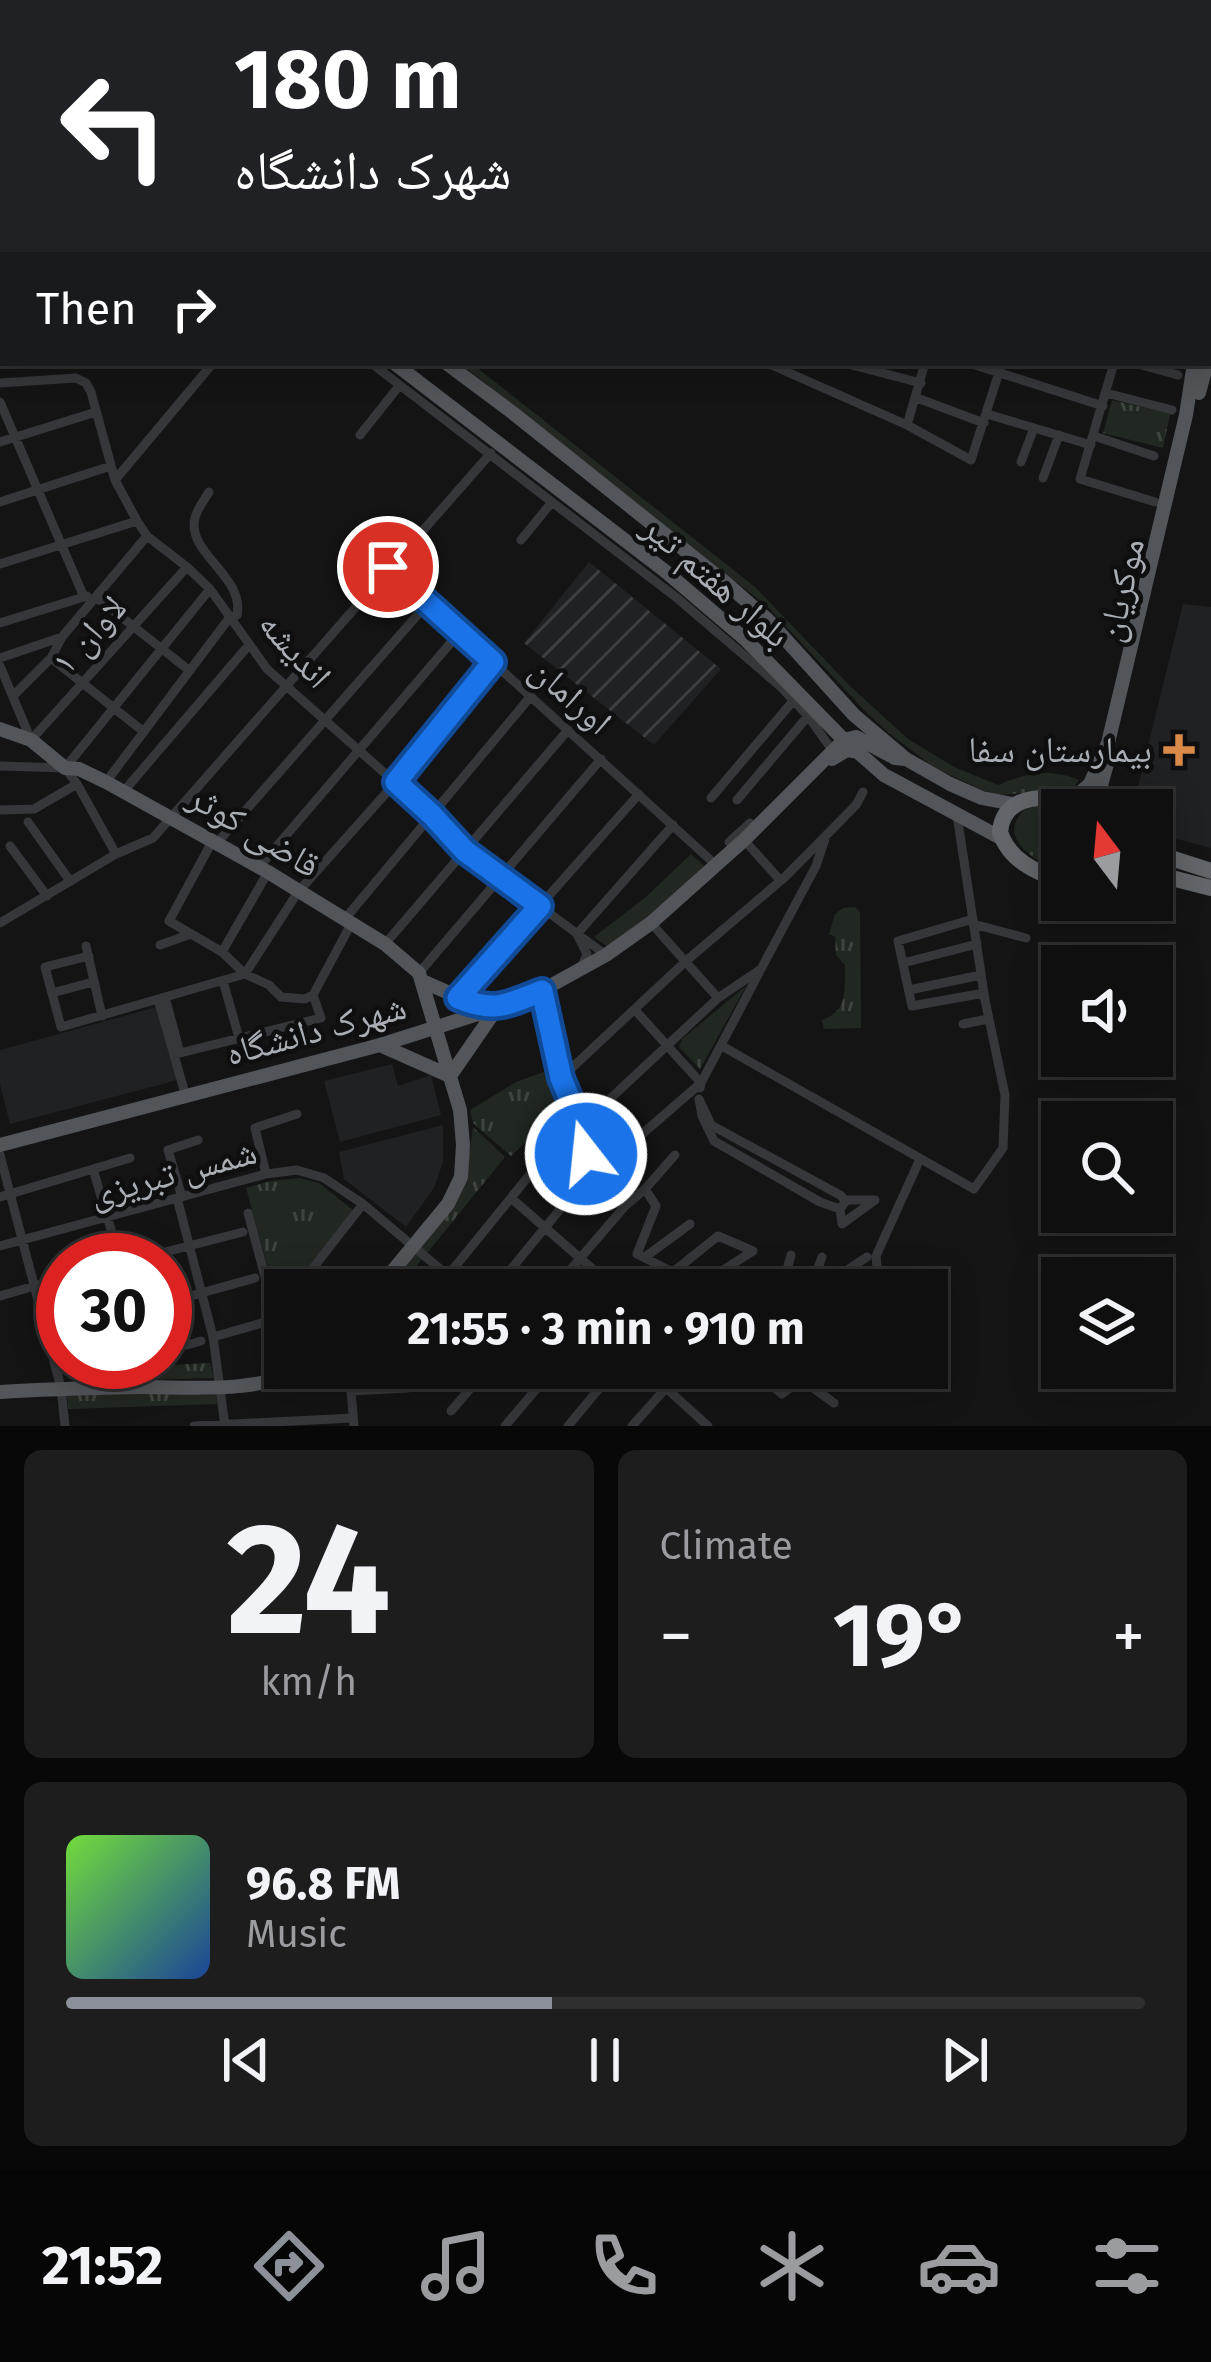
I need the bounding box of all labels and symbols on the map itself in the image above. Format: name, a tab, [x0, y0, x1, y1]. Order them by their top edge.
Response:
street label: بلوار هفتم تیر	[632, 504, 799, 658]
pin	[337, 516, 439, 618]
street label: موکریان	[1088, 534, 1154, 646]
street label: لاوان ۱	[42, 587, 136, 683]
street label: اندیشه	[249, 603, 341, 697]
street label: اورامان	[521, 648, 621, 744]
place label: بیمارستان سفا	[968, 728, 1152, 772]
marker: بیمارستان سفا	[1163, 734, 1195, 766]
street label: قاضی کوثر	[179, 774, 328, 887]
north arrow	[1041, 789, 1173, 921]
street label: شهرک دانشگاه	[221, 985, 411, 1075]
position arrow	[523, 1091, 649, 1217]
street label: شمس تبریزی	[85, 1130, 261, 1216]
speed limit sign: 30	[36, 1233, 192, 1389]

